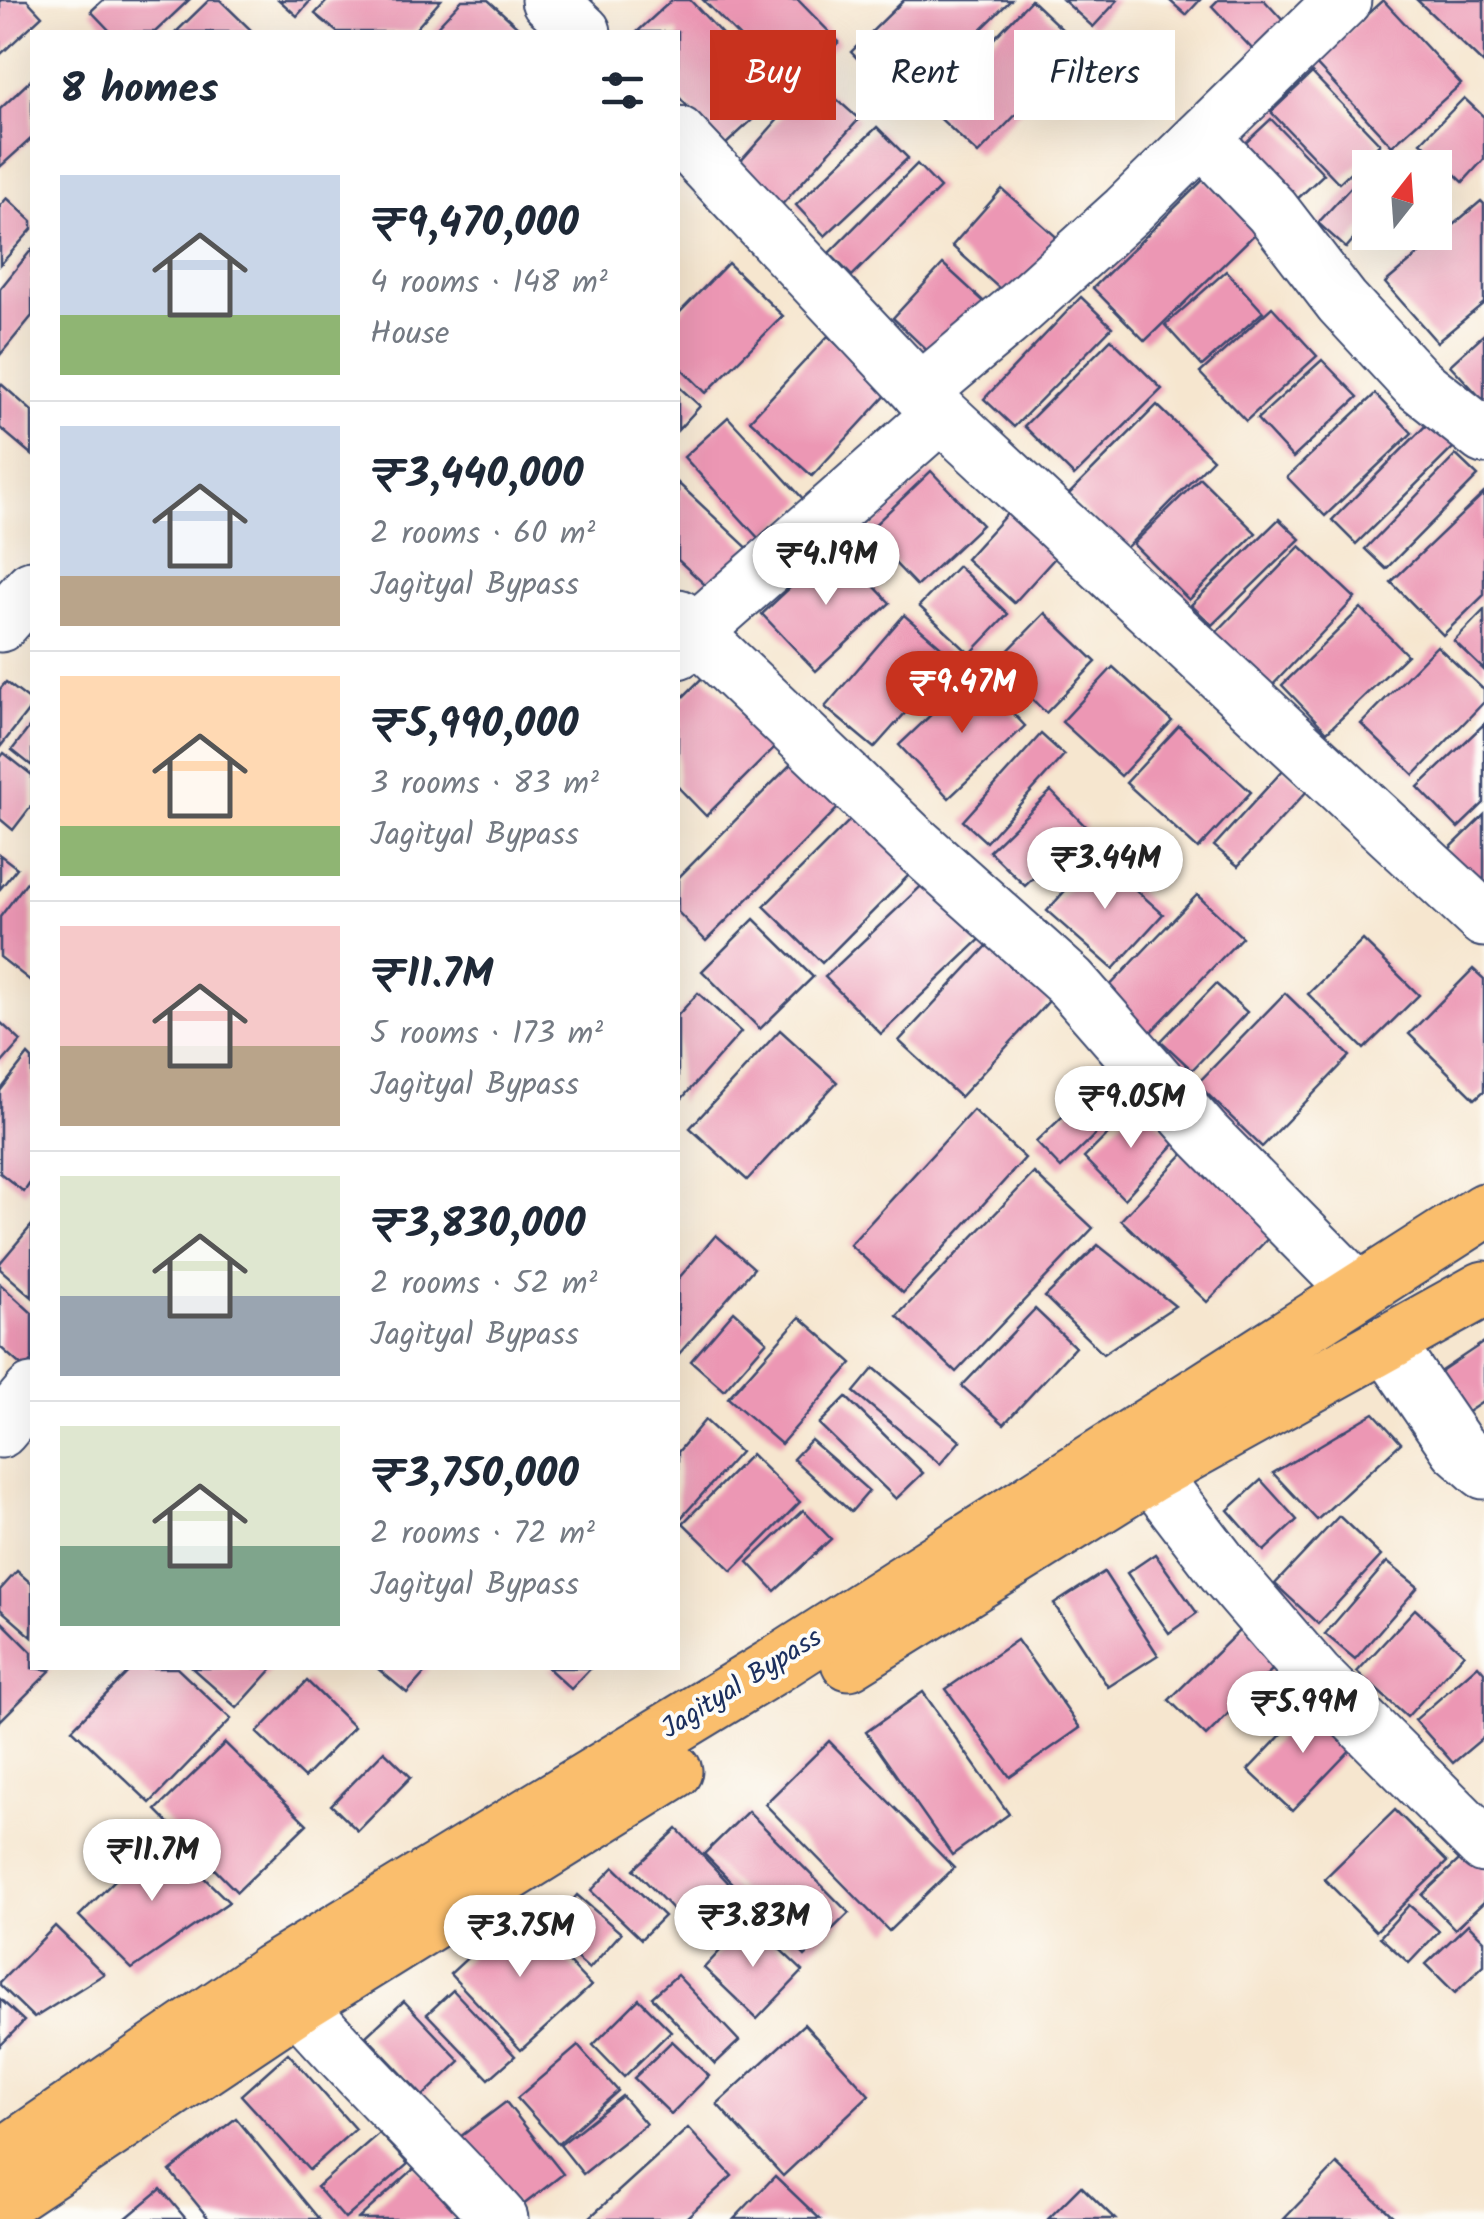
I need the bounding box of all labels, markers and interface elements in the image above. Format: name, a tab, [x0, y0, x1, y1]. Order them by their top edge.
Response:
chip: Buy	[710, 30, 836, 120]
chip: Rent	[856, 30, 994, 120]
chip: Filters	[1014, 30, 1175, 120]
text: 8 homes	[60, 57, 218, 124]
icon: filters	[595, 63, 650, 118]
north arrow	[1352, 150, 1452, 250]
map controls	[1352, 150, 1452, 250]
text: ₹9,470,000	[370, 191, 579, 258]
icon: home	[140, 215, 260, 335]
text: 4 rooms · 148 m²	[370, 258, 608, 309]
text: House	[370, 309, 449, 360]
text: ₹3,440,000	[370, 442, 584, 509]
icon: home	[140, 466, 260, 586]
text: 2 rooms · 60 m²	[370, 509, 595, 560]
pin: ₹4.19M	[745, 523, 907, 608]
text: ₹4.19M	[775, 530, 877, 581]
text: Jagityal Bypass	[370, 560, 579, 611]
pin: ₹9.47M	[881, 651, 1043, 736]
text: ₹9.47M	[908, 658, 1016, 709]
text: ₹5,990,000	[370, 692, 579, 759]
icon: home	[140, 716, 260, 836]
text: 3 rooms · 83 m²	[370, 759, 599, 810]
text: Jagityal Bypass	[370, 810, 579, 861]
pin: ₹3.44M	[1024, 827, 1186, 912]
text: ₹3.44M	[1049, 834, 1161, 885]
text: ₹11.7M	[370, 942, 493, 1009]
icon: home	[140, 966, 260, 1086]
text: 5 rooms · 173 m²	[370, 1009, 603, 1060]
text: Jagityal Bypass	[370, 1060, 579, 1111]
pin: ₹9.05M	[1050, 1066, 1212, 1151]
text: ₹9.05M	[1077, 1073, 1185, 1124]
text: ₹3,830,000	[370, 1192, 585, 1259]
icon: home	[140, 1216, 260, 1336]
text: 2 rooms · 52 m²	[370, 1259, 597, 1310]
text: Jagityal Bypass	[370, 1310, 579, 1361]
text: ₹3,750,000	[370, 1442, 579, 1509]
icon: home	[140, 1466, 260, 1586]
text: 2 rooms · 72 m²	[370, 1509, 595, 1560]
text: Jagityal Bypass	[370, 1560, 579, 1611]
street label: Jagityal Bypass	[653, 1616, 831, 1751]
pin: ₹5.99M	[1222, 1671, 1384, 1756]
text: ₹5.99M	[1249, 1678, 1357, 1729]
pin: ₹11.7M	[71, 1819, 233, 1904]
text: ₹11.7M	[105, 1826, 199, 1877]
pin: ₹3.83M	[672, 1885, 834, 1970]
text: ₹3.83M	[696, 1892, 810, 1943]
pin: ₹3.75M	[439, 1895, 601, 1980]
text: ₹3.75M	[466, 1902, 574, 1953]

